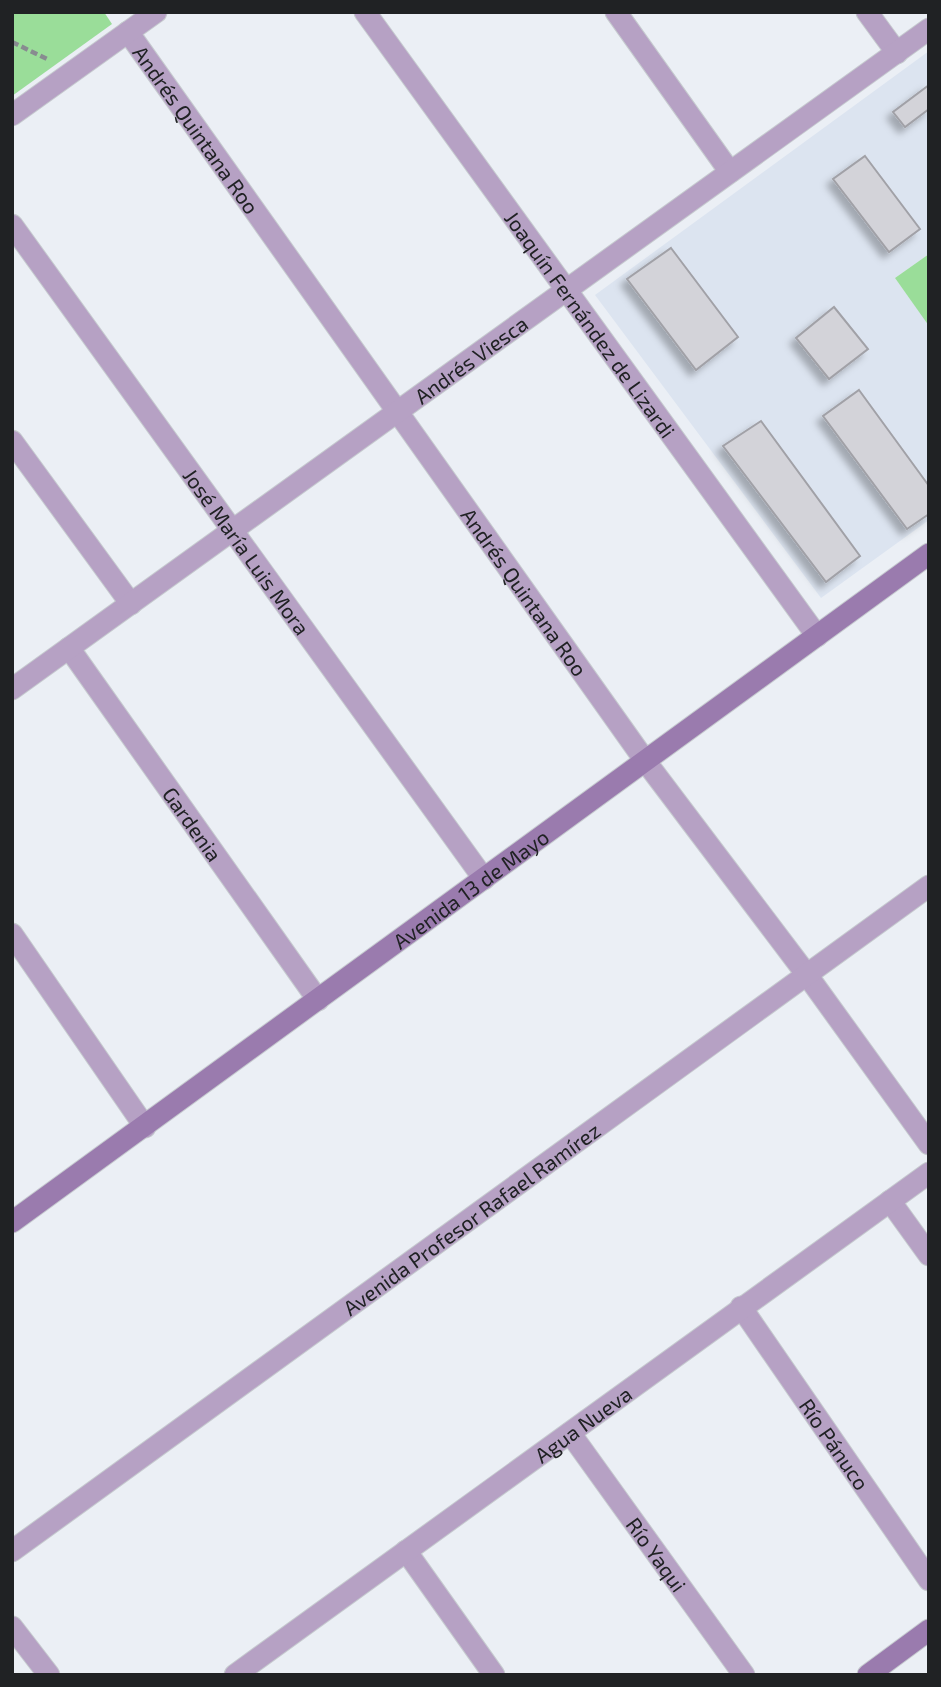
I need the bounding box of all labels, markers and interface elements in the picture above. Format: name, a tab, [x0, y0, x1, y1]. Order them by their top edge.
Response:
street label: Andrés Quintana Roo	[129, 40, 265, 218]
street label: Joaquín Fernández de Lizardi	[500, 206, 681, 442]
street label: Andrés Viesca	[409, 310, 532, 408]
street label: José María Luis Mora	[179, 463, 316, 639]
street label: Andrés Quintana Roo	[457, 503, 593, 680]
street label: Gardenia	[158, 782, 228, 866]
street label: Avenida 13 de Mayo	[388, 823, 553, 953]
street label: Avenida Profesor Rafael Ramírez	[338, 1117, 604, 1320]
street label: Agua Nueva	[529, 1380, 636, 1467]
street label: Río Pánuco	[795, 1393, 875, 1494]
street label: Río Yaqui	[622, 1512, 692, 1596]

